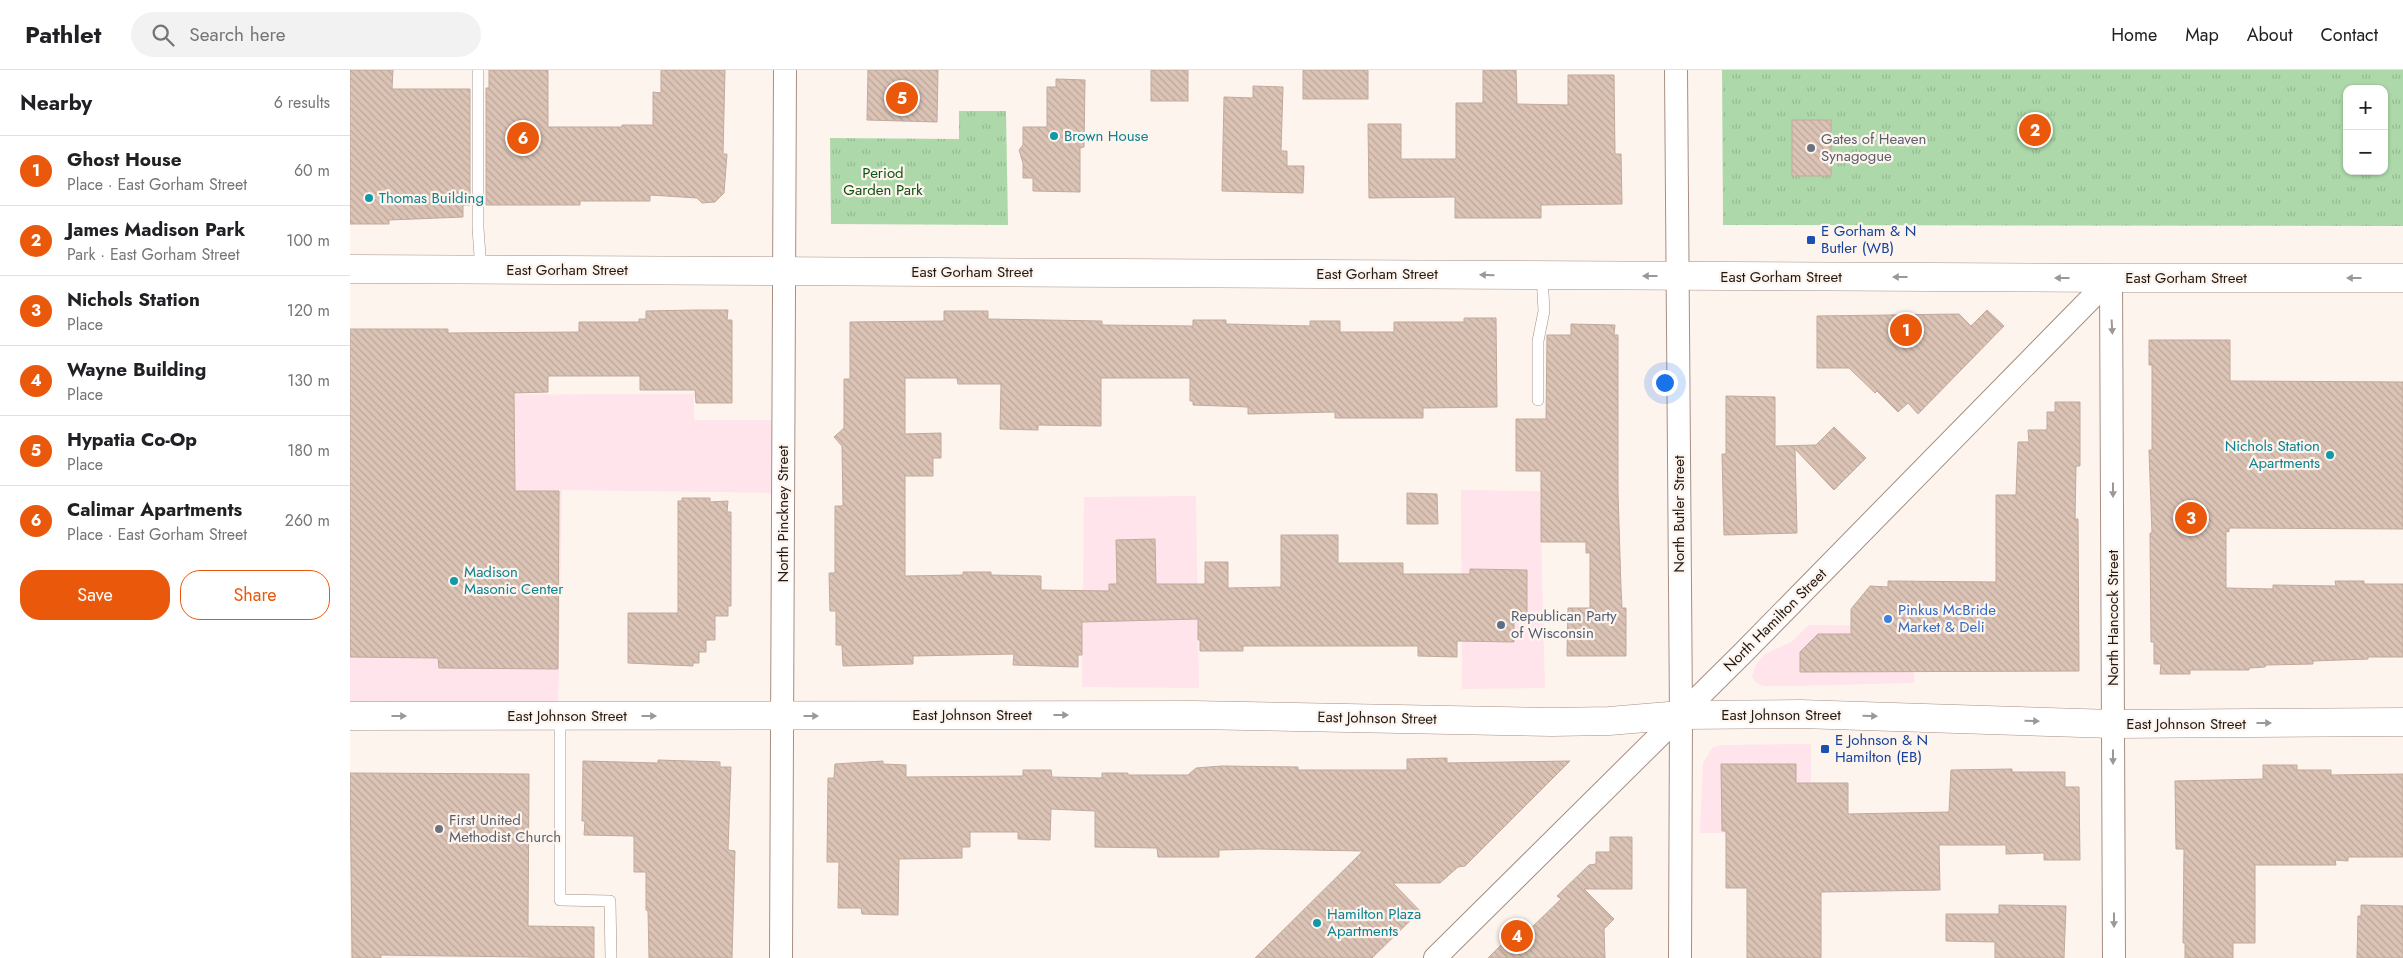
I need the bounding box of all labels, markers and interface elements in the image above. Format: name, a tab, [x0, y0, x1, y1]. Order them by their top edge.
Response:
search box	[131, 12, 481, 57]
text: Pathlet	[25, 17, 101, 52]
icon: search	[149, 21, 177, 49]
text: Search here	[189, 21, 285, 48]
text: Home	[2111, 22, 2157, 48]
text: Map	[2185, 22, 2219, 48]
text: About	[2247, 22, 2292, 48]
text: Contact	[2320, 22, 2378, 48]
pin: 5	[886, 79, 918, 117]
map controls	[2343, 85, 2388, 175]
button: +	[2343, 85, 2388, 130]
text: Nearby	[20, 88, 92, 118]
text: 6 results	[274, 91, 330, 114]
pin: 2	[2019, 111, 2051, 149]
pin: 6	[507, 119, 539, 157]
place label: Brown House	[1064, 125, 1149, 147]
place label: Gates of Heaven Synagogue	[1821, 128, 1926, 167]
marker: Brown House	[1048, 130, 1060, 142]
button: −	[2343, 130, 2388, 175]
marker: Gates of Heaven Synagogue	[1805, 142, 1817, 154]
text: Ghost House	[67, 146, 182, 173]
text: 1	[32, 159, 40, 182]
text: 60 m	[294, 159, 330, 182]
park label: Period Garden Park	[843, 162, 923, 201]
text: Place · East Gorham Street	[67, 173, 247, 196]
place label: Thomas Building	[379, 187, 484, 209]
marker: Thomas Building	[363, 192, 375, 204]
text: James Madison Park	[67, 216, 245, 243]
place label: E Gorham & N Butler (WB)	[1821, 220, 1916, 259]
text: 2	[31, 229, 41, 252]
text: 100 m	[286, 229, 330, 252]
marker: E Gorham & N Butler (WB)	[1805, 234, 1817, 246]
text: Park · East Gorham Street	[67, 243, 240, 266]
street label: East Gorham Street	[506, 259, 628, 281]
street label: East Gorham Street	[911, 261, 1033, 283]
street label: East Gorham Street	[1316, 263, 1438, 285]
street label: East Gorham Street	[1720, 266, 1842, 288]
street label: East Gorham Street	[2125, 267, 2247, 289]
one-way arrow	[1479, 271, 1495, 279]
one-way arrow	[1641, 272, 1657, 280]
one-way arrow	[1891, 273, 1907, 281]
one-way arrow	[2054, 274, 2070, 282]
one-way arrow	[2346, 274, 2362, 282]
text: Nichols Station	[67, 286, 200, 313]
text: 3	[31, 299, 41, 322]
text: 120 m	[287, 299, 330, 322]
pin: 1	[1890, 311, 1922, 349]
text: Place	[67, 313, 103, 336]
one-way arrow	[2108, 319, 2116, 335]
text: Wayne Building	[67, 356, 206, 383]
text: 4	[30, 369, 42, 392]
text: 130 m	[287, 369, 330, 392]
your location	[1652, 370, 1678, 396]
text: Place	[67, 383, 103, 406]
text: Hypatia Co-Op	[67, 426, 197, 453]
place label: Nichols Station Apartments	[2225, 435, 2320, 474]
text: 5	[31, 439, 41, 462]
text: 180 m	[287, 439, 330, 462]
street label: North Pinckney Street	[772, 445, 794, 582]
marker: Nichols Station Apartments	[2324, 449, 2336, 461]
text: Place	[67, 453, 103, 476]
street label: North Butler Street	[1668, 455, 1690, 573]
one-way arrow	[2109, 482, 2117, 498]
text: Calimar Apartments	[67, 496, 242, 523]
pin: 3	[2175, 499, 2207, 537]
text: 6	[31, 509, 41, 532]
text: 260 m	[285, 509, 330, 532]
text: Place · East Gorham Street	[67, 523, 247, 546]
street label: North Hancock Street	[2102, 550, 2124, 686]
place label: Madison Masonic Center	[464, 561, 564, 600]
street label: North Hamilton Street	[1718, 563, 1832, 677]
button: Save	[20, 570, 170, 620]
button: Share	[180, 570, 330, 620]
marker: Madison Masonic Center	[448, 575, 460, 587]
place label: Pinkus McBride Market & Deli	[1898, 599, 1996, 638]
place label: Republican Party of Wisconsin	[1511, 605, 1617, 644]
marker: Pinkus McBride Market & Deli	[1882, 613, 1894, 625]
marker: Republican Party of Wisconsin	[1495, 619, 1507, 631]
street label: East Johnson Street	[912, 704, 1032, 726]
street label: East Johnson Street	[1721, 704, 1841, 726]
street label: East Johnson Street	[507, 705, 627, 727]
street label: East Johnson Street	[1317, 706, 1437, 730]
one-way arrow	[1053, 711, 1069, 719]
one-way arrow	[391, 712, 407, 720]
one-way arrow	[641, 712, 657, 720]
one-way arrow	[803, 712, 819, 720]
one-way arrow	[1862, 712, 1878, 720]
street label: East Johnson Street	[2126, 713, 2246, 735]
one-way arrow	[2024, 717, 2040, 725]
one-way arrow	[2257, 719, 2273, 727]
place label: E Johnson & N Hamilton (EB)	[1835, 729, 1928, 768]
marker: E Johnson & N Hamilton (EB)	[1819, 743, 1831, 755]
one-way arrow	[2109, 749, 2117, 765]
place label: First United Methodist Church	[449, 809, 561, 848]
marker: First United Methodist Church	[433, 823, 445, 835]
place label: Hamilton Plaza Apartments	[1327, 903, 1421, 942]
one-way arrow	[2110, 912, 2118, 928]
marker: Hamilton Plaza Apartments	[1311, 917, 1323, 929]
pin: 4	[1501, 917, 1533, 955]

